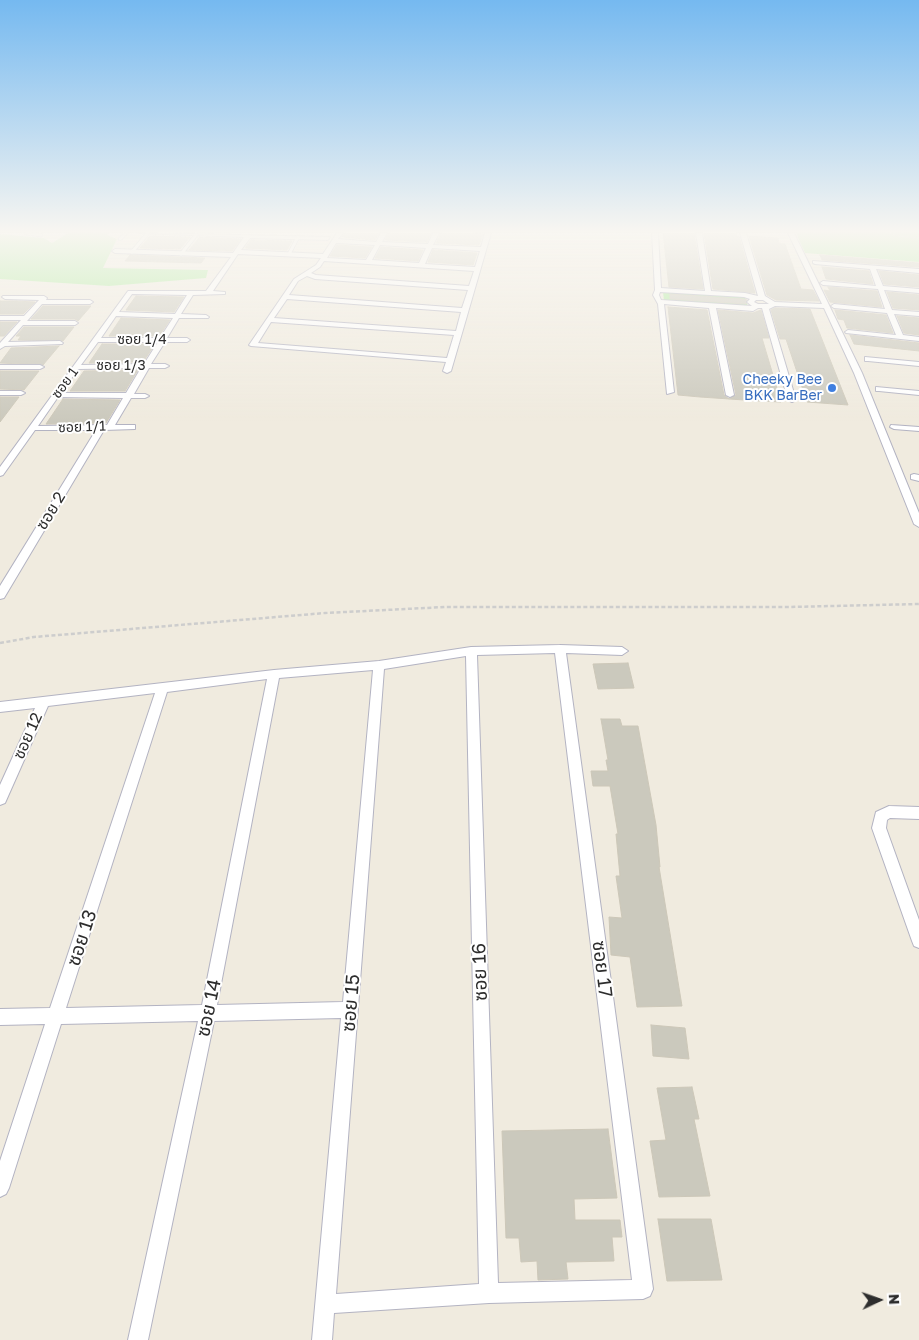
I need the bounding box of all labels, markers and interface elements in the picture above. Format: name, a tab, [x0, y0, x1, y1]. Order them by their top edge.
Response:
street label: ซอย 1/4	[117, 332, 167, 348]
street label: ซอย 1/3	[96, 358, 146, 374]
street label: ซอย 1	[48, 364, 82, 402]
place label: Cheeky Bee BKK BarBer	[743, 372, 822, 404]
marker: Cheeky Bee BKK BarBer	[826, 382, 838, 394]
street label: ซอย 1/1	[58, 418, 106, 436]
street label: ซอย 2	[32, 489, 70, 533]
street label: ซอย 12	[9, 710, 47, 762]
street label: ซอย 13	[62, 907, 102, 969]
street label: ซอย 17	[587, 939, 617, 999]
street label: ซอย 16	[468, 943, 492, 1001]
street label: ซอย 15	[337, 973, 365, 1033]
street label: ซอย 14	[192, 977, 226, 1039]
north arrow	[854, 1275, 904, 1325]
text: N	[886, 1293, 903, 1305]

